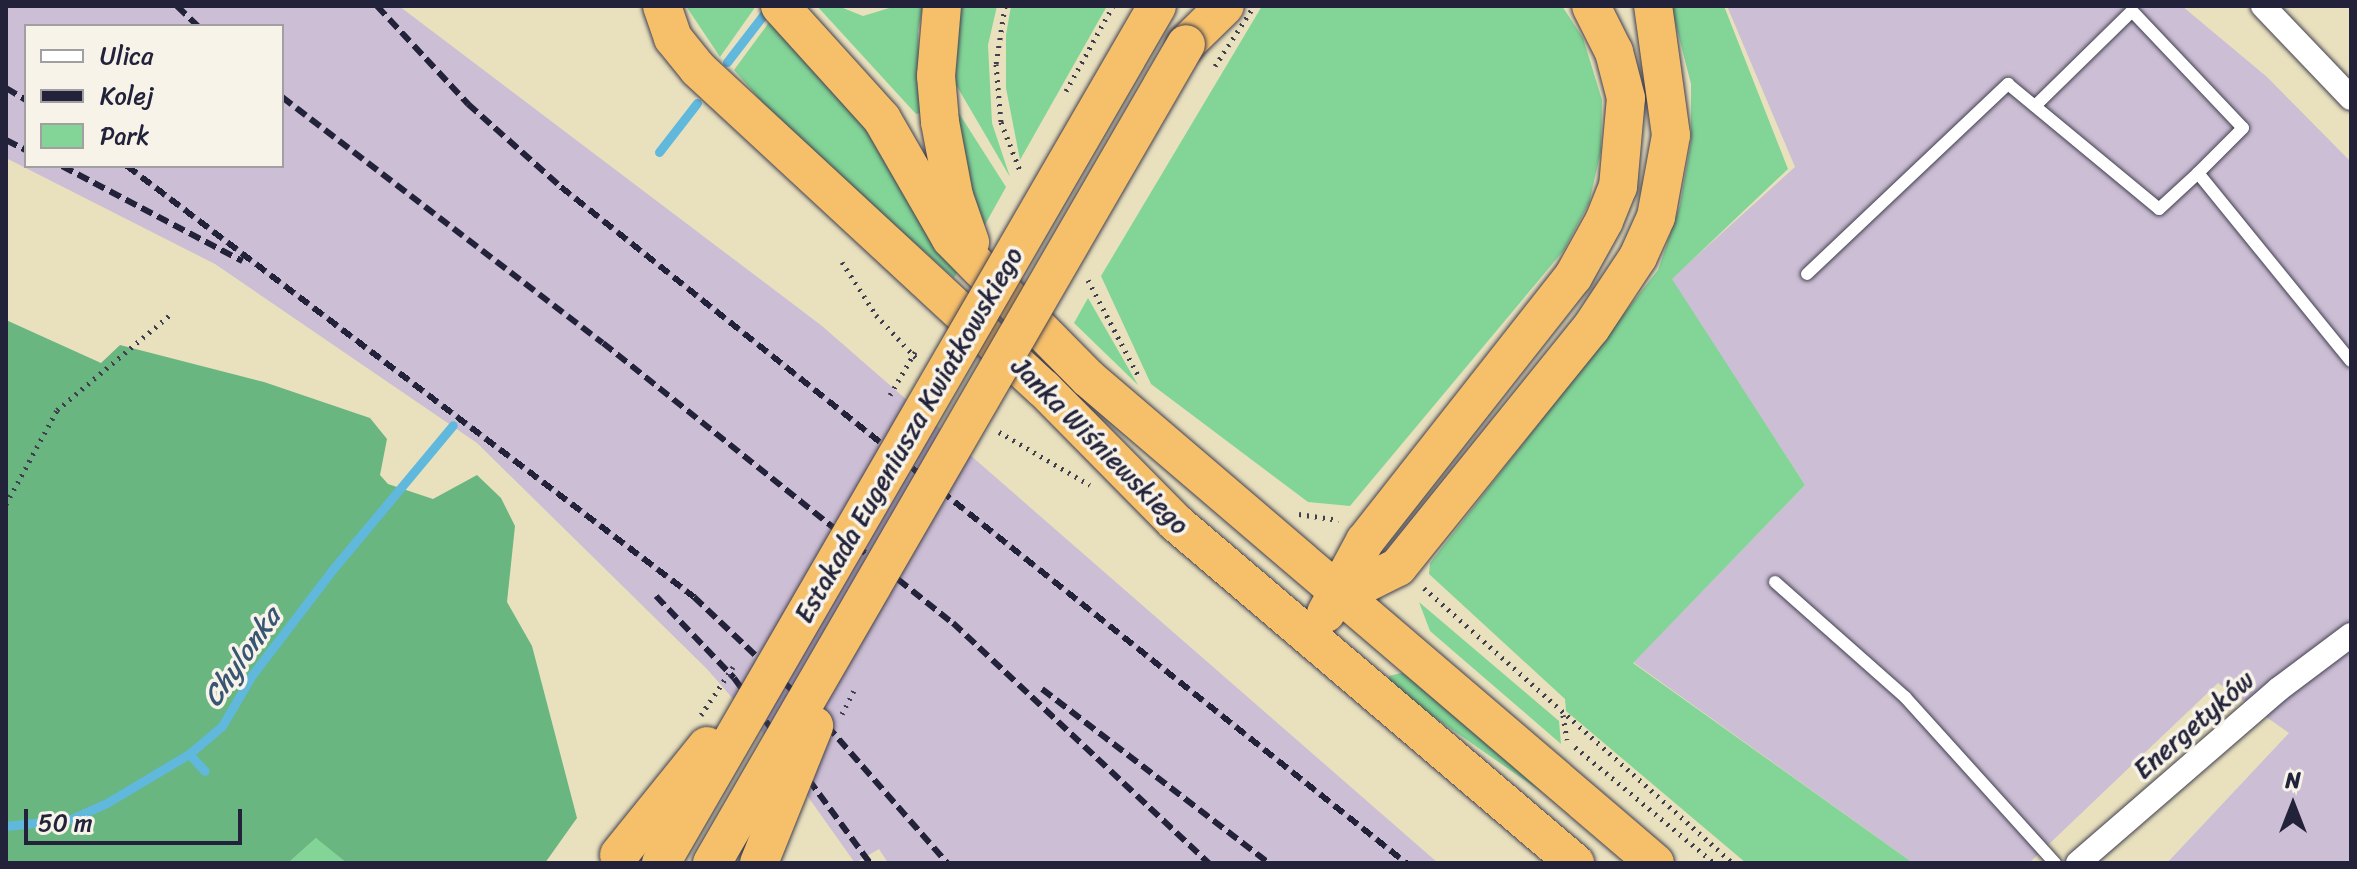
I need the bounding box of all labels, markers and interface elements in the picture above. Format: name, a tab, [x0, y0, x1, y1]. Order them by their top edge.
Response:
legend	[24, 24, 284, 168]
text: Ulica	[100, 35, 153, 77]
text: Kolej	[100, 75, 154, 117]
text: Park	[100, 115, 149, 157]
street label: Estakada Eugeniusza Kwiatkowskiego	[789, 243, 1029, 627]
street label: Janka Wiśniewskiego	[1006, 352, 1194, 540]
water label: Chylonka	[196, 601, 288, 713]
street label: Energetyków	[2128, 664, 2260, 786]
text: N	[2285, 761, 2301, 800]
north arrow	[2253, 765, 2333, 845]
scale bar	[28, 793, 246, 843]
text: 50 m	[38, 802, 93, 844]

